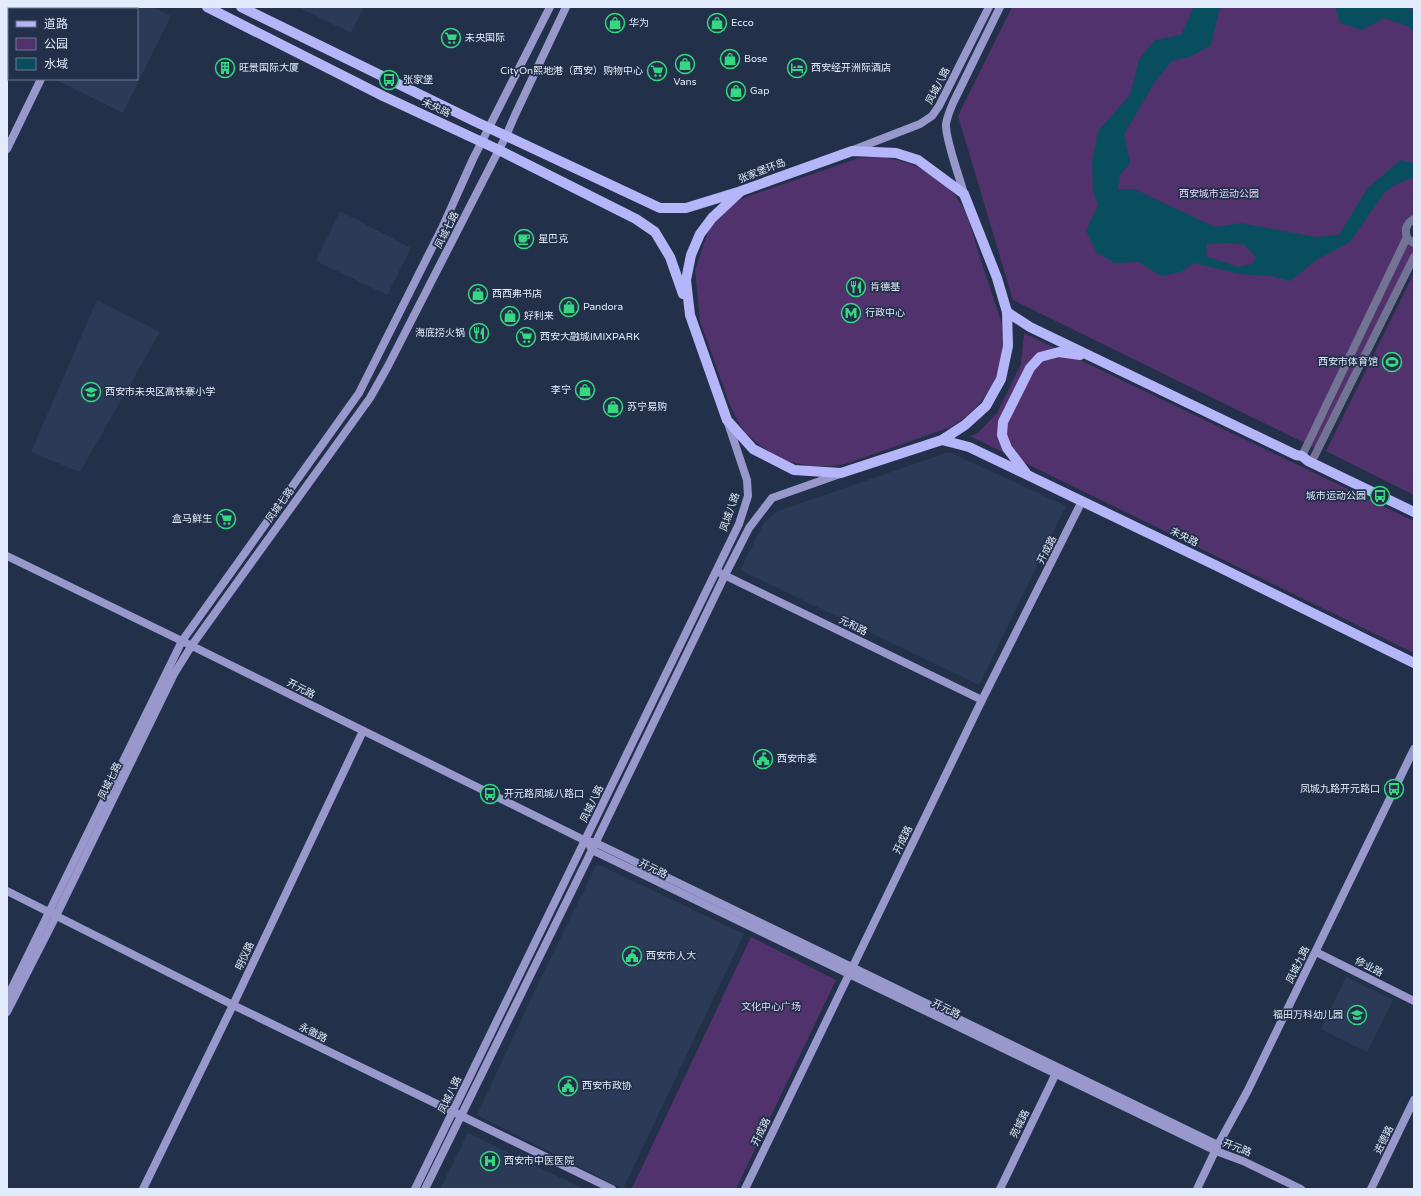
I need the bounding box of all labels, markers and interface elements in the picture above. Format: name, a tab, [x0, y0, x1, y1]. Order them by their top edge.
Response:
legend	[8, 8, 138, 80]
shop icon: 华为	[604, 12, 626, 34]
shop icon: Ecco	[706, 12, 728, 34]
text: 道路	[44, 17, 68, 31]
place label: 华为	[629, 17, 649, 29]
place label: Ecco	[731, 17, 754, 29]
supermarket icon: 未央国际	[440, 27, 462, 49]
place label: 未央国际	[465, 32, 505, 44]
text: 公园	[44, 37, 68, 51]
shop icon: Bose	[719, 48, 741, 70]
shop icon: Vans	[674, 53, 696, 75]
place label: Bose	[744, 53, 768, 65]
text: 水域	[44, 57, 68, 71]
building icon: 旺景国际大厦	[214, 57, 236, 79]
hotel icon: 西安经开洲际酒店	[786, 57, 808, 79]
supermarket icon: CityOn熙地港（西安）购物中心	[646, 60, 668, 82]
place label: 旺景国际大厦	[239, 62, 299, 74]
place label: 西安经开洲际酒店	[811, 62, 891, 74]
place label: CityOn熙地港（西安）购物中心	[500, 65, 643, 77]
street label: 凤城八路	[923, 66, 953, 106]
bus stop icon: 张家堡	[378, 69, 400, 91]
place label: 张家堡	[403, 74, 433, 86]
place label: Vans	[674, 76, 697, 88]
shop icon: Gap	[725, 80, 747, 102]
place label: Gap	[750, 85, 770, 97]
street label: 未央路	[420, 96, 452, 120]
street label: 张家堡环岛	[737, 156, 787, 186]
park label: 西安城市运动公园	[1179, 188, 1259, 200]
street label: 凤城七路	[433, 209, 461, 251]
cafe icon: 星巴克	[513, 228, 535, 250]
place label: 星巴克	[538, 233, 568, 245]
restaurant icon: 肯德基	[845, 276, 867, 298]
place label: 肯德基	[870, 281, 900, 293]
shop icon: 西西弗书店	[467, 283, 489, 305]
place label: 西西弗书店	[492, 288, 542, 300]
shop icon: Pandora	[558, 296, 580, 318]
place label: Pandora	[583, 301, 623, 313]
metro station icon: 行政中心	[840, 302, 862, 324]
shop icon: 好利来	[499, 305, 521, 327]
place label: 行政中心	[865, 307, 905, 319]
place label: 好利来	[524, 310, 554, 322]
restaurant icon: 海底捞火锅	[468, 322, 490, 344]
supermarket icon: 西安大融城IMIXPARK	[515, 326, 537, 348]
place label: 海底捞火锅	[415, 327, 465, 339]
place label: 西安大融城IMIXPARK	[540, 331, 640, 343]
sports icon: 西安市体育馆	[1381, 351, 1403, 373]
place label: 西安市体育馆	[1318, 356, 1378, 368]
shop icon: 李宁	[574, 379, 596, 401]
school or university icon: 西安市未央区高铁寨小学	[80, 381, 102, 403]
place label: 李宁	[551, 384, 571, 396]
place label: 西安市未央区高铁寨小学	[105, 386, 215, 398]
shop icon: 苏宁易购	[602, 396, 624, 418]
place label: 苏宁易购	[627, 401, 667, 413]
street label: 凤城七路	[263, 485, 297, 525]
bus stop icon: 城市运动公园	[1369, 485, 1391, 507]
place label: 城市运动公园	[1306, 490, 1366, 502]
street label: 凤城八路	[718, 491, 742, 533]
supermarket icon: 盒马鲜生	[215, 508, 237, 530]
place label: 盒马鲜生	[172, 513, 212, 525]
street label: 未央路	[1168, 525, 1200, 549]
street label: 开成路	[1035, 534, 1059, 566]
street label: 元和路	[837, 614, 869, 638]
street label: 开元路	[285, 677, 317, 701]
public building icon: 西安市委	[752, 748, 774, 770]
place label: 西安市委	[777, 753, 817, 765]
street label: 凤城七路	[96, 760, 124, 802]
bus stop icon: 凤城九路开元路口	[1383, 778, 1405, 800]
bus stop icon: 开元路凤城八路口	[479, 783, 501, 805]
street label: 凤城八路	[578, 783, 606, 825]
place label: 凤城九路开元路口	[1300, 783, 1380, 795]
place label: 开元路凤城八路口	[504, 788, 584, 800]
street label: 开成路	[891, 824, 915, 856]
street label: 开元路	[637, 857, 669, 881]
street label: 明仪路	[233, 940, 257, 972]
street label: 凤城九路	[1284, 944, 1312, 986]
public building icon: 西安市人大	[621, 945, 643, 967]
place label: 西安市人大	[646, 950, 696, 962]
street label: 修业路	[1352, 954, 1385, 979]
street label: 开元路	[930, 997, 962, 1021]
park label: 文化中心广场	[741, 1001, 801, 1013]
school or university icon: 福田万科幼儿园	[1346, 1004, 1368, 1026]
place label: 福田万科幼儿园	[1273, 1009, 1343, 1021]
street label: 永徽路	[297, 1021, 329, 1045]
street label: 凤城八路	[436, 1074, 464, 1116]
public building icon: 西安市政协	[557, 1075, 579, 1097]
place label: 西安市政协	[582, 1080, 632, 1092]
street label: 苑城路	[1008, 1108, 1032, 1140]
street label: 开成路	[749, 1116, 773, 1148]
street label: 进德路	[1372, 1124, 1396, 1156]
street label: 开元路	[1221, 1137, 1253, 1159]
hospital icon: 西安市中医医院	[479, 1150, 501, 1172]
place label: 西安市中医医院	[504, 1155, 574, 1167]

